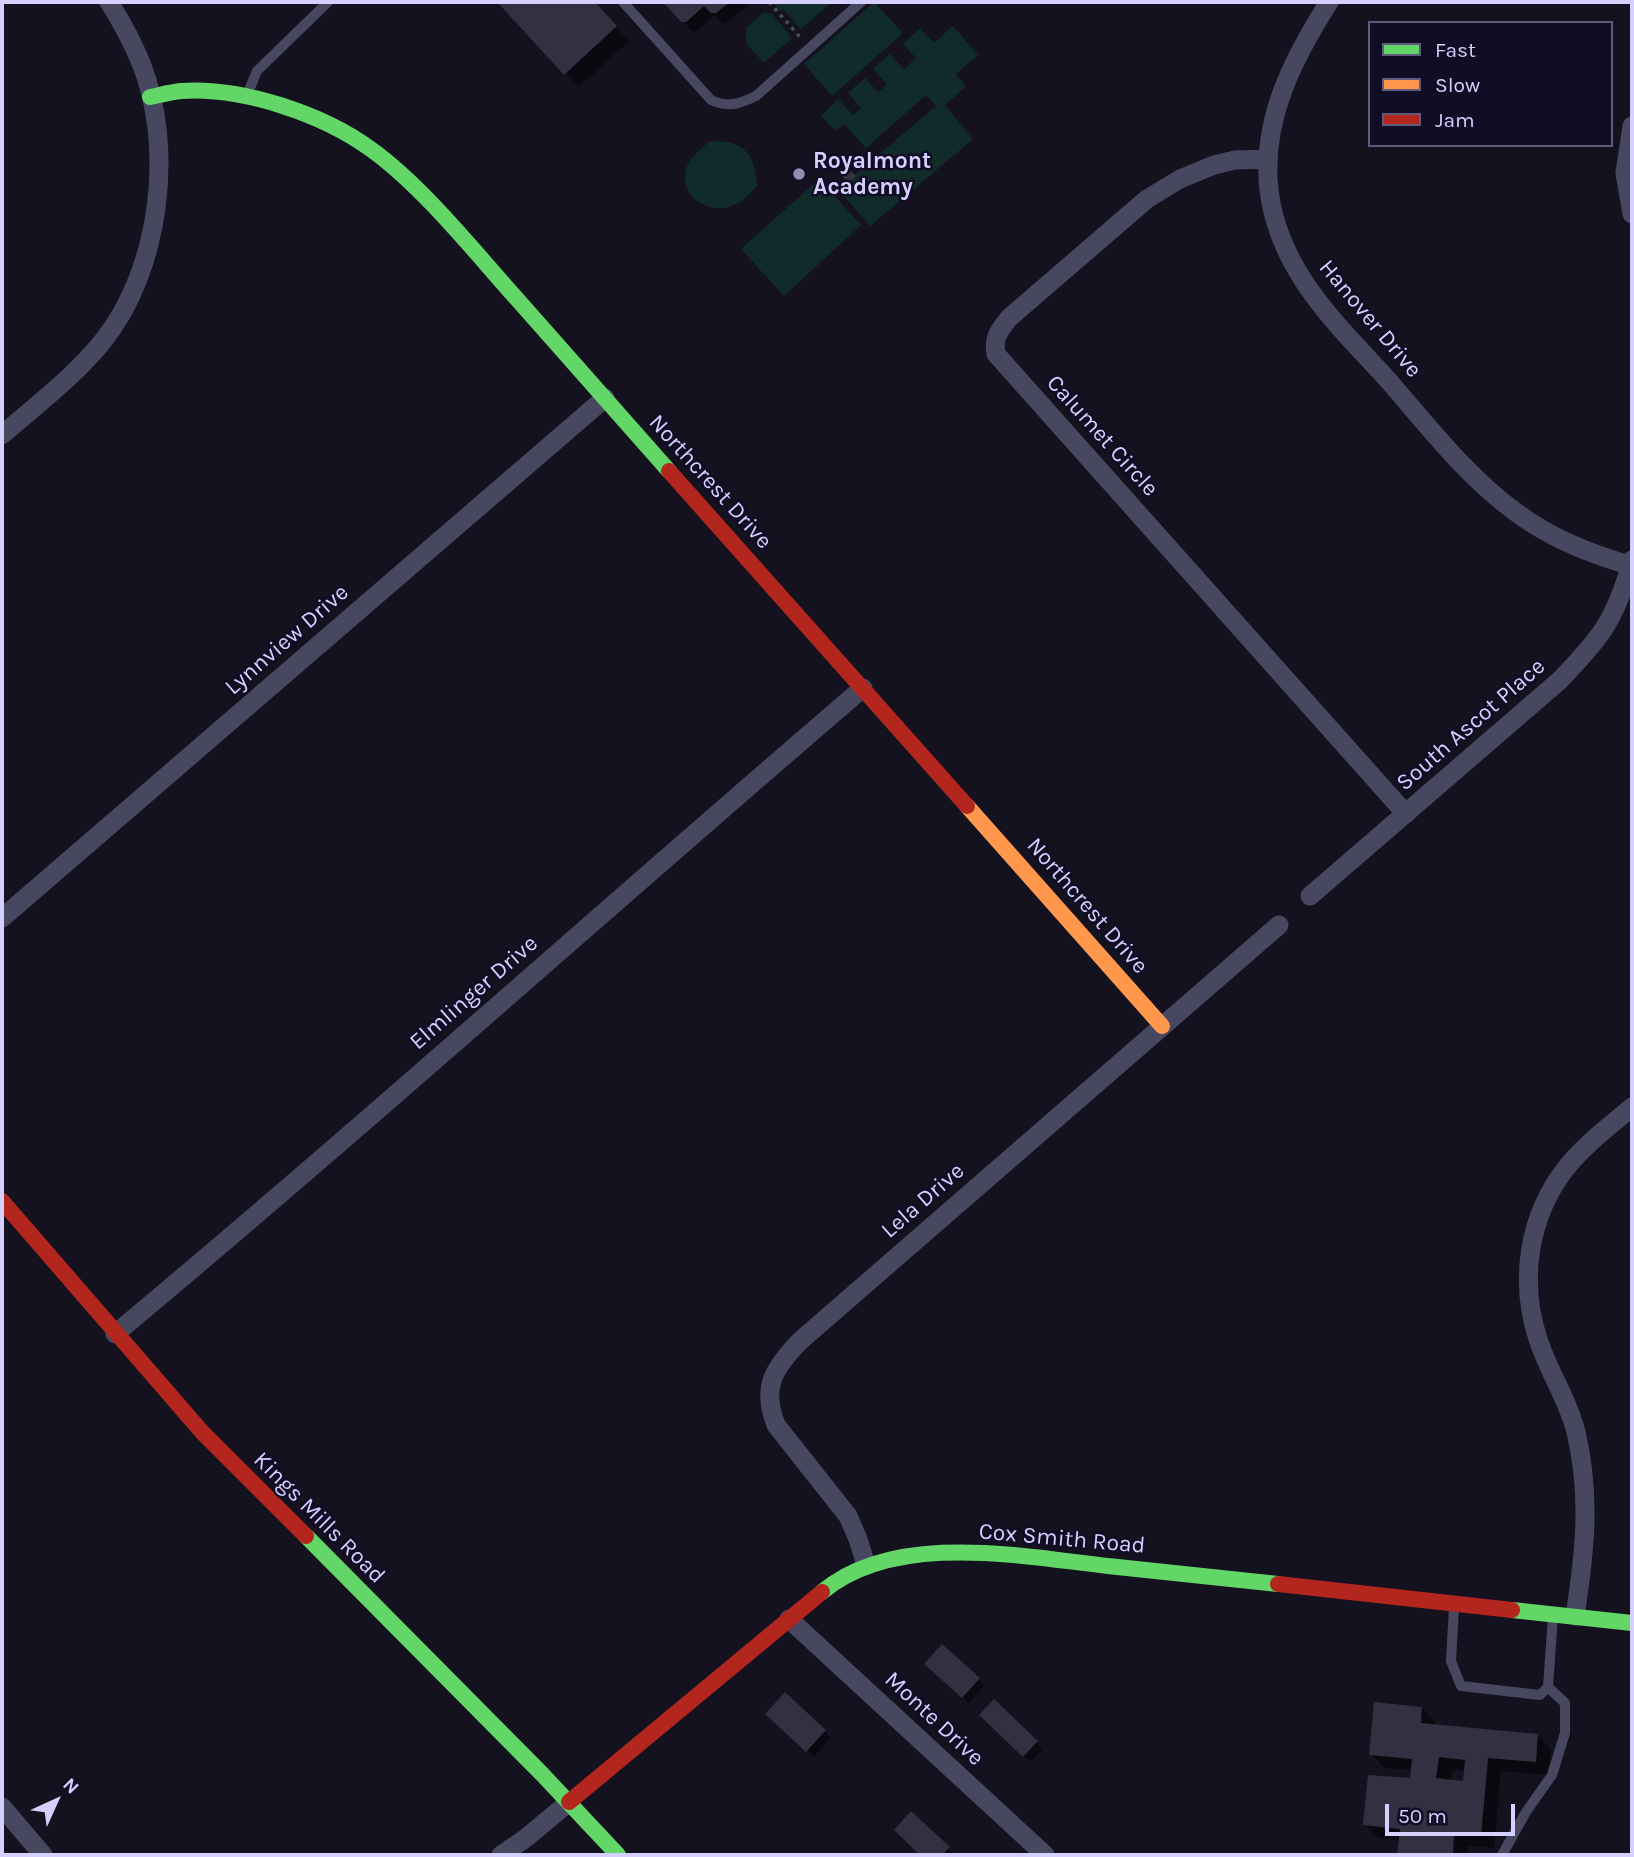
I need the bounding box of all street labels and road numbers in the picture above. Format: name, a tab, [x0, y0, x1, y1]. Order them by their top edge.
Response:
street label: Hanover Drive	[1313, 254, 1427, 384]
street label: Calumet Circle	[1040, 370, 1164, 502]
street label: Northcrest Drive	[643, 409, 777, 555]
street label: Lynnview Drive	[220, 579, 354, 701]
street label: South Ascot Place	[1391, 653, 1551, 797]
street label: Northcrest Drive	[1020, 832, 1154, 980]
street label: Elmlinger Drive	[404, 930, 544, 1056]
street label: Lela Drive	[876, 1158, 970, 1244]
street label: Kings Mills Road	[247, 1446, 391, 1590]
street label: Cox Smith Road	[978, 1518, 1146, 1560]
street label: Monte Drive	[879, 1666, 989, 1772]

